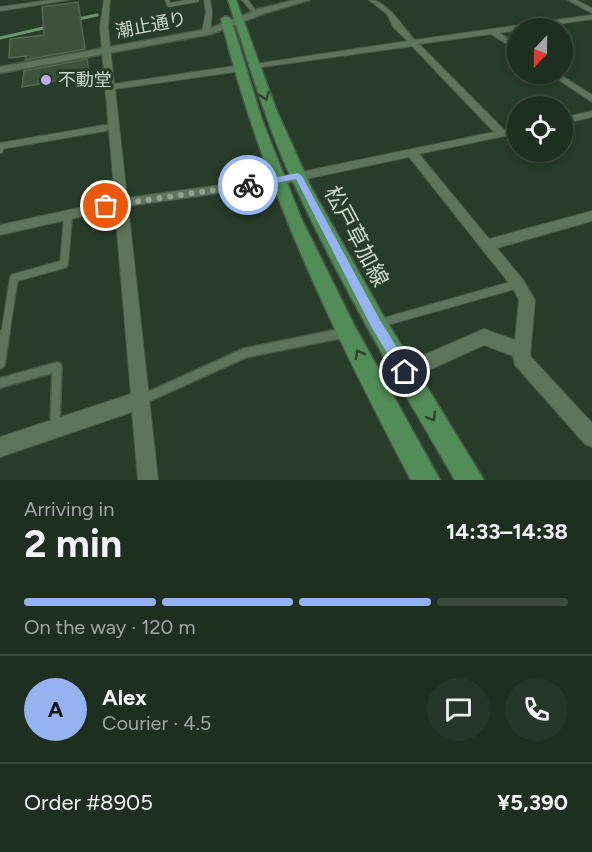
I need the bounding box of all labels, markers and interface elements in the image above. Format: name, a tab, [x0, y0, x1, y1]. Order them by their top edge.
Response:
street label: 潮止通り	[114, 7, 188, 43]
north arrow	[507, 18, 573, 84]
map controls	[507, 18, 573, 162]
place label: 不動堂	[58, 69, 112, 91]
marker: 不動堂	[39, 73, 53, 87]
one-way arrow	[258, 90, 271, 101]
button: locate	[507, 96, 573, 162]
courier	[218, 155, 278, 215]
icon: bike	[232, 169, 265, 202]
pin	[80, 180, 131, 231]
street label: 松戸草加線	[319, 181, 394, 291]
icon: bag	[89, 189, 122, 222]
pin	[379, 346, 430, 397]
one-way arrow	[355, 350, 366, 361]
icon: home	[388, 355, 421, 388]
one-way arrow	[425, 411, 437, 421]
text: Arriving in	[24, 497, 114, 521]
text: 14:33–14:38	[446, 518, 568, 545]
text: 2 min	[24, 520, 122, 567]
text: On the way · 120 m	[24, 615, 195, 639]
button: chat	[427, 678, 490, 741]
button: phone	[505, 678, 568, 741]
text: Alex	[102, 684, 147, 711]
text: A	[48, 696, 63, 723]
text: Courier · 4.5	[102, 711, 211, 735]
text: Order #8905	[24, 789, 153, 816]
text: ¥5,390	[497, 789, 568, 816]

